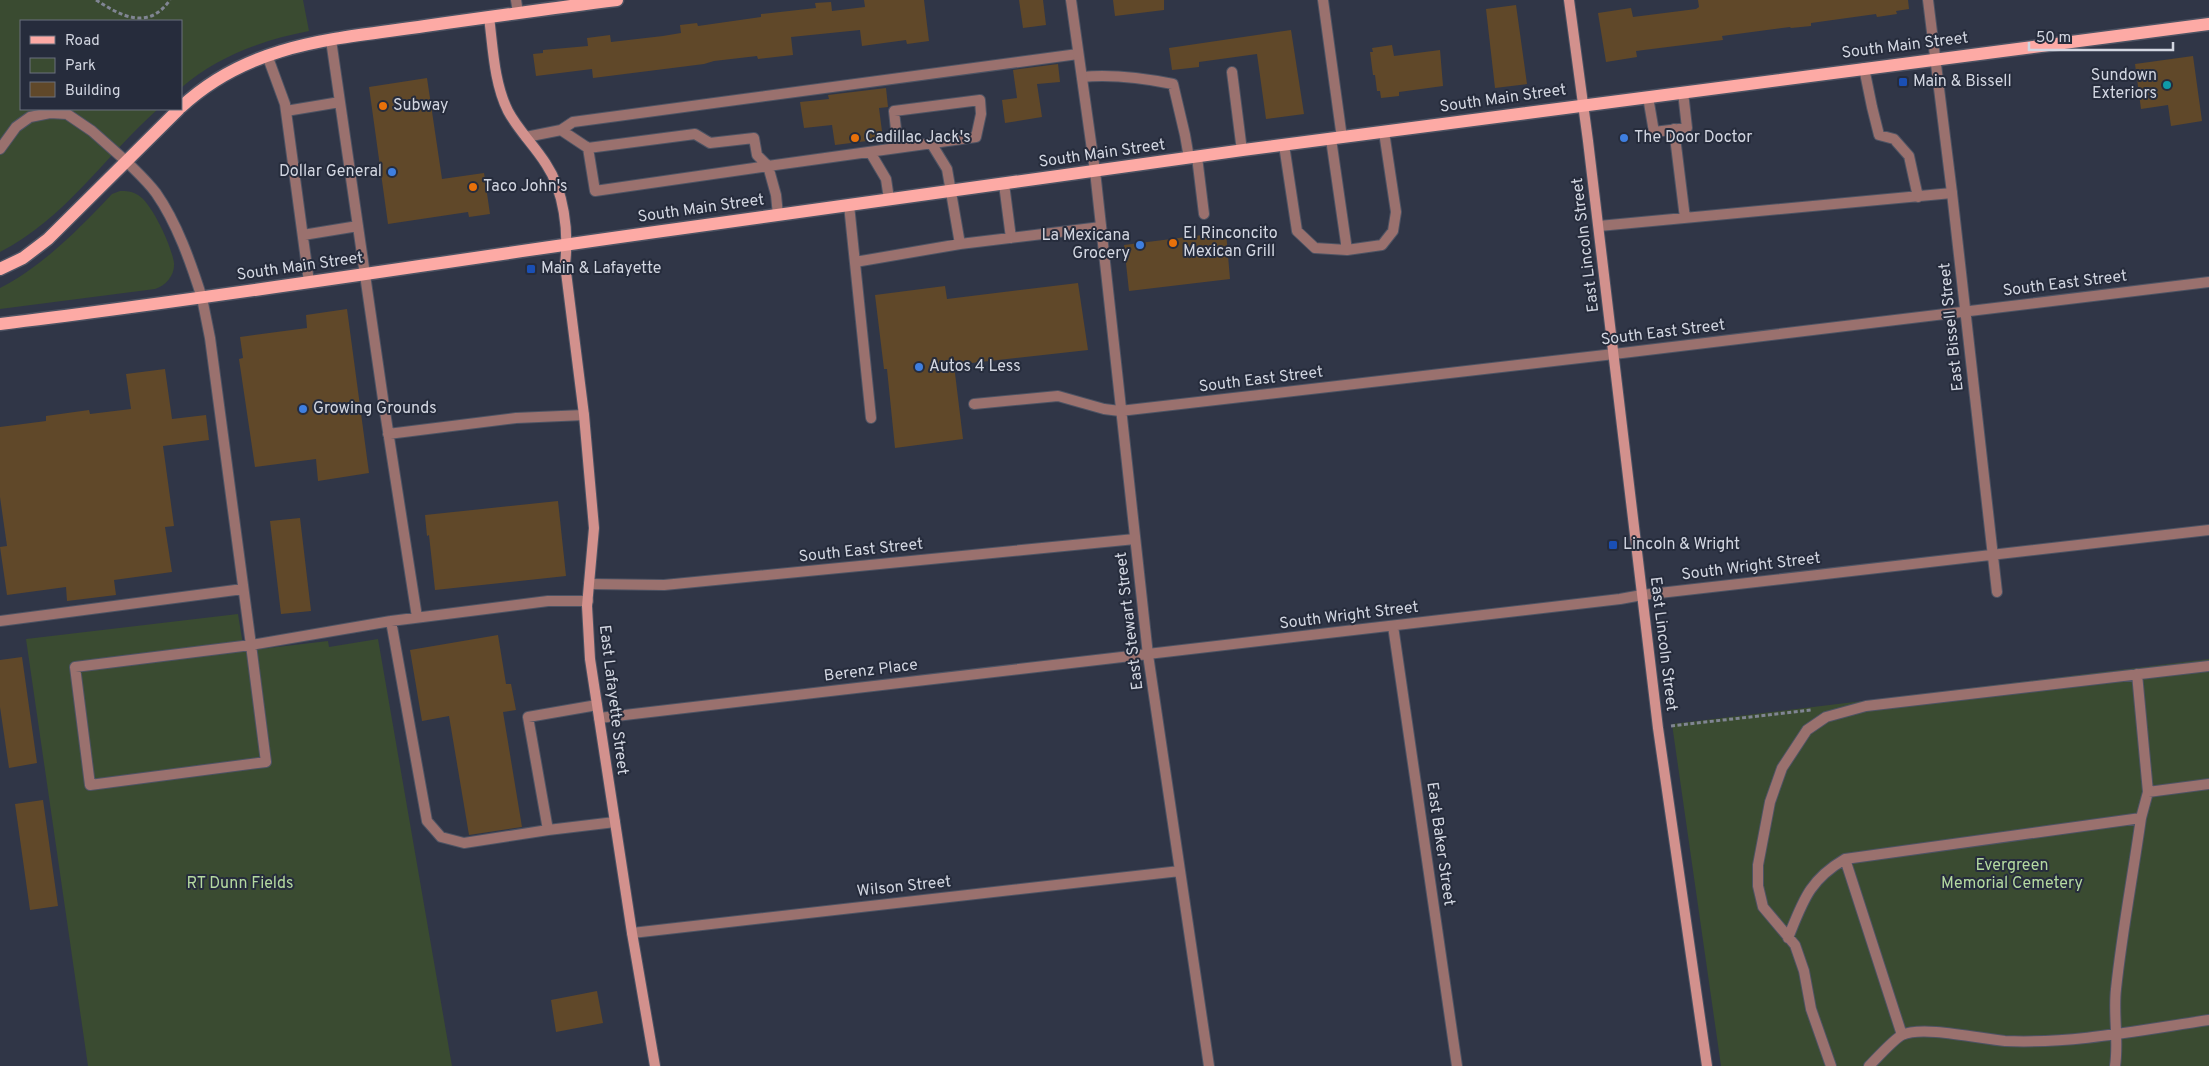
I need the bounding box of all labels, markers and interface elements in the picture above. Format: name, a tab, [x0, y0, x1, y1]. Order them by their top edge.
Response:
legend	[20, 20, 182, 110]
scale bar	[2029, 20, 2173, 52]
street label: South Main Street	[1841, 28, 1969, 64]
text: 50 m	[2036, 29, 2071, 48]
text: Road	[65, 32, 100, 51]
text: Park	[65, 57, 96, 76]
place label: Sundown Exteriors	[2091, 66, 2157, 104]
place label: Main & Bissell	[1913, 72, 2012, 92]
marker: Main & Bissell	[1897, 76, 1909, 88]
marker: Sundown Exteriors	[2161, 79, 2173, 91]
street label: South Main Street	[1439, 80, 1567, 118]
text: Building	[65, 82, 120, 101]
place label: Subway	[393, 96, 449, 116]
marker: Subway	[377, 100, 389, 112]
place label: Cadillac Jack's	[865, 128, 971, 148]
place label: The Door Doctor	[1634, 128, 1752, 148]
marker: Cadillac Jack's	[849, 132, 861, 144]
marker: The Door Doctor	[1618, 132, 1630, 144]
street label: South Main Street	[1038, 135, 1166, 173]
place label: Dollar General	[279, 162, 382, 182]
marker: Dollar General	[386, 166, 398, 178]
place label: Taco John's	[483, 177, 568, 197]
street label: East Lincoln Street	[1568, 177, 1604, 313]
marker: Taco John's	[467, 181, 479, 193]
street label: South Main Street	[637, 190, 765, 228]
place label: El Rinconcito Mexican Grill	[1183, 224, 1278, 262]
place label: La Mexicana Grocery	[1042, 226, 1130, 264]
marker: El Rinconcito Mexican Grill	[1167, 237, 1179, 249]
marker: La Mexicana Grocery	[1134, 239, 1146, 251]
street label: South Main Street	[236, 248, 364, 286]
place label: Main & Lafayette	[541, 259, 661, 279]
street label: East Bissell Street	[1935, 262, 1969, 392]
marker: Main & Lafayette	[525, 263, 537, 275]
street label: South East Street	[2002, 266, 2128, 302]
street label: South East Street	[1600, 315, 1726, 351]
place label: Autos 4 Less	[929, 357, 1021, 377]
marker: Autos 4 Less	[913, 361, 925, 373]
street label: South East Street	[1198, 362, 1324, 398]
place label: Growing Grounds	[313, 399, 437, 419]
marker: Growing Grounds	[297, 403, 309, 415]
street label: South East Street	[798, 535, 924, 567]
place label: Lincoln & Wright	[1623, 535, 1740, 555]
marker: Lincoln & Wright	[1607, 539, 1619, 551]
street label: South Wright Street	[1680, 549, 1822, 585]
street label: East Stewart Street	[1112, 551, 1148, 691]
street label: East Lincoln Street	[1645, 576, 1681, 712]
street label: South Wright Street	[1278, 598, 1420, 634]
street label: East Lafayette Street	[594, 624, 632, 776]
street label: Berenz Place	[823, 655, 919, 687]
street label: East Baker Street	[1421, 781, 1459, 907]
park label: Evergreen Memorial Cemetery	[1941, 856, 2083, 894]
street label: Wilson Street	[856, 872, 952, 902]
park label: RT Dunn Fields	[186, 874, 294, 894]

